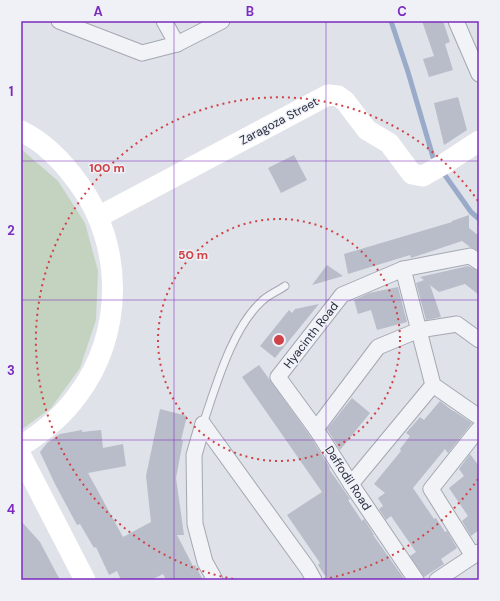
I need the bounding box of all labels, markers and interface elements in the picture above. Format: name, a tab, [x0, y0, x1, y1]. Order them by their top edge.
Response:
text: A	[93, 3, 103, 20]
text: B	[246, 3, 254, 20]
text: C	[397, 3, 407, 20]
text: 1	[9, 83, 13, 100]
street label: Zaragoza Street	[237, 93, 321, 148]
text: 100 m	[89, 160, 125, 176]
text: 2	[7, 222, 15, 239]
text: 50 m	[178, 247, 208, 263]
street label: Hyacinth Road	[280, 298, 342, 372]
centre of rings	[272, 333, 286, 347]
text: 3	[7, 362, 15, 379]
street label: Daffodil Road	[321, 443, 375, 513]
text: 4	[7, 501, 15, 518]

